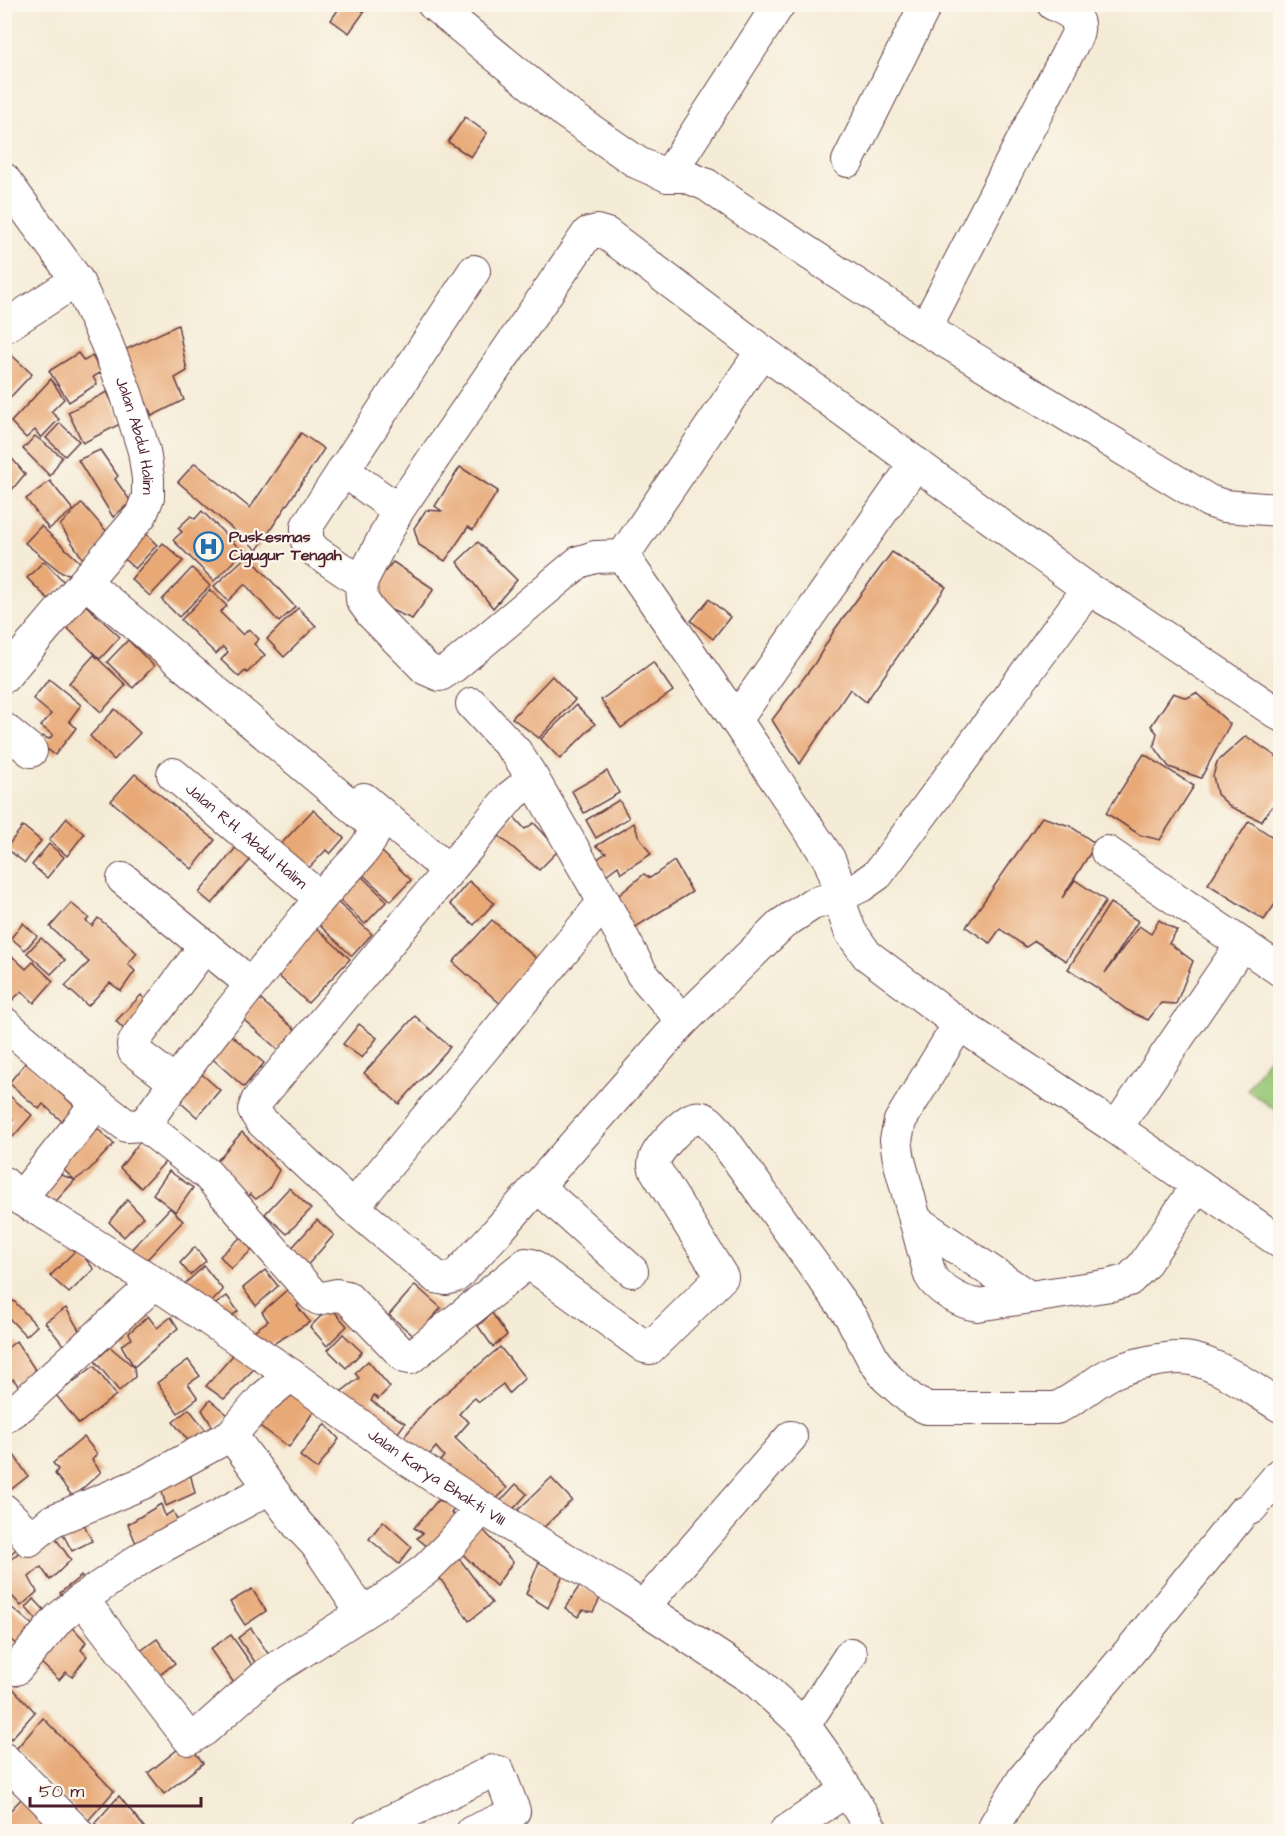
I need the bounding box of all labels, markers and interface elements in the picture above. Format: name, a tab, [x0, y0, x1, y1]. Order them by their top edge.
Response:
street label: Jalan Abdul Halim	[110, 374, 159, 495]
place label: Puskesmas Cigugur Tengah	[229, 526, 343, 568]
hospital icon: Puskesmas Cigugur Tengah	[192, 530, 224, 562]
street label: Jalan R.H. Abdul Halim	[181, 778, 313, 894]
street label: Jalan Karya Bhakti VIII	[363, 1423, 510, 1531]
scale bar	[30, 1770, 201, 1808]
text: 50 m	[39, 1779, 84, 1804]

